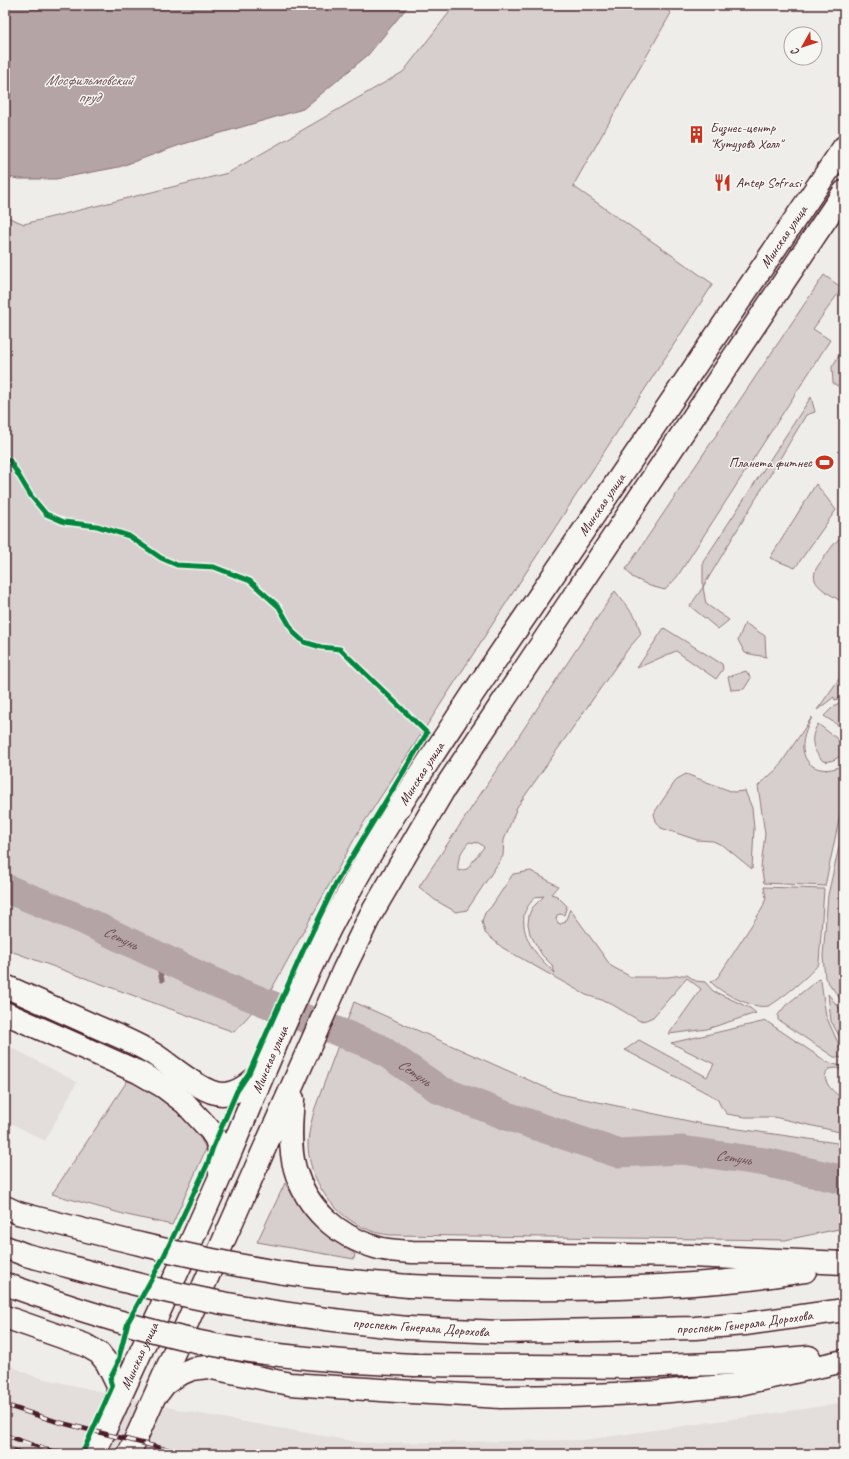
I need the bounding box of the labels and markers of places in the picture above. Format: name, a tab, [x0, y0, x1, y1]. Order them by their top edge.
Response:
place label: Бизнес-центр "Кутузовъ Холл"	[710, 119, 785, 152]
building icon: Бизнес-центр "Кутузовъ Холл"	[687, 125, 707, 145]
restaurant icon: Antep Sofrasi	[713, 172, 733, 192]
place label: Antep Sofrasi	[736, 174, 803, 191]
sports icon: Планета фитнес	[815, 452, 835, 472]
place label: Планета фитнес	[729, 454, 813, 471]

